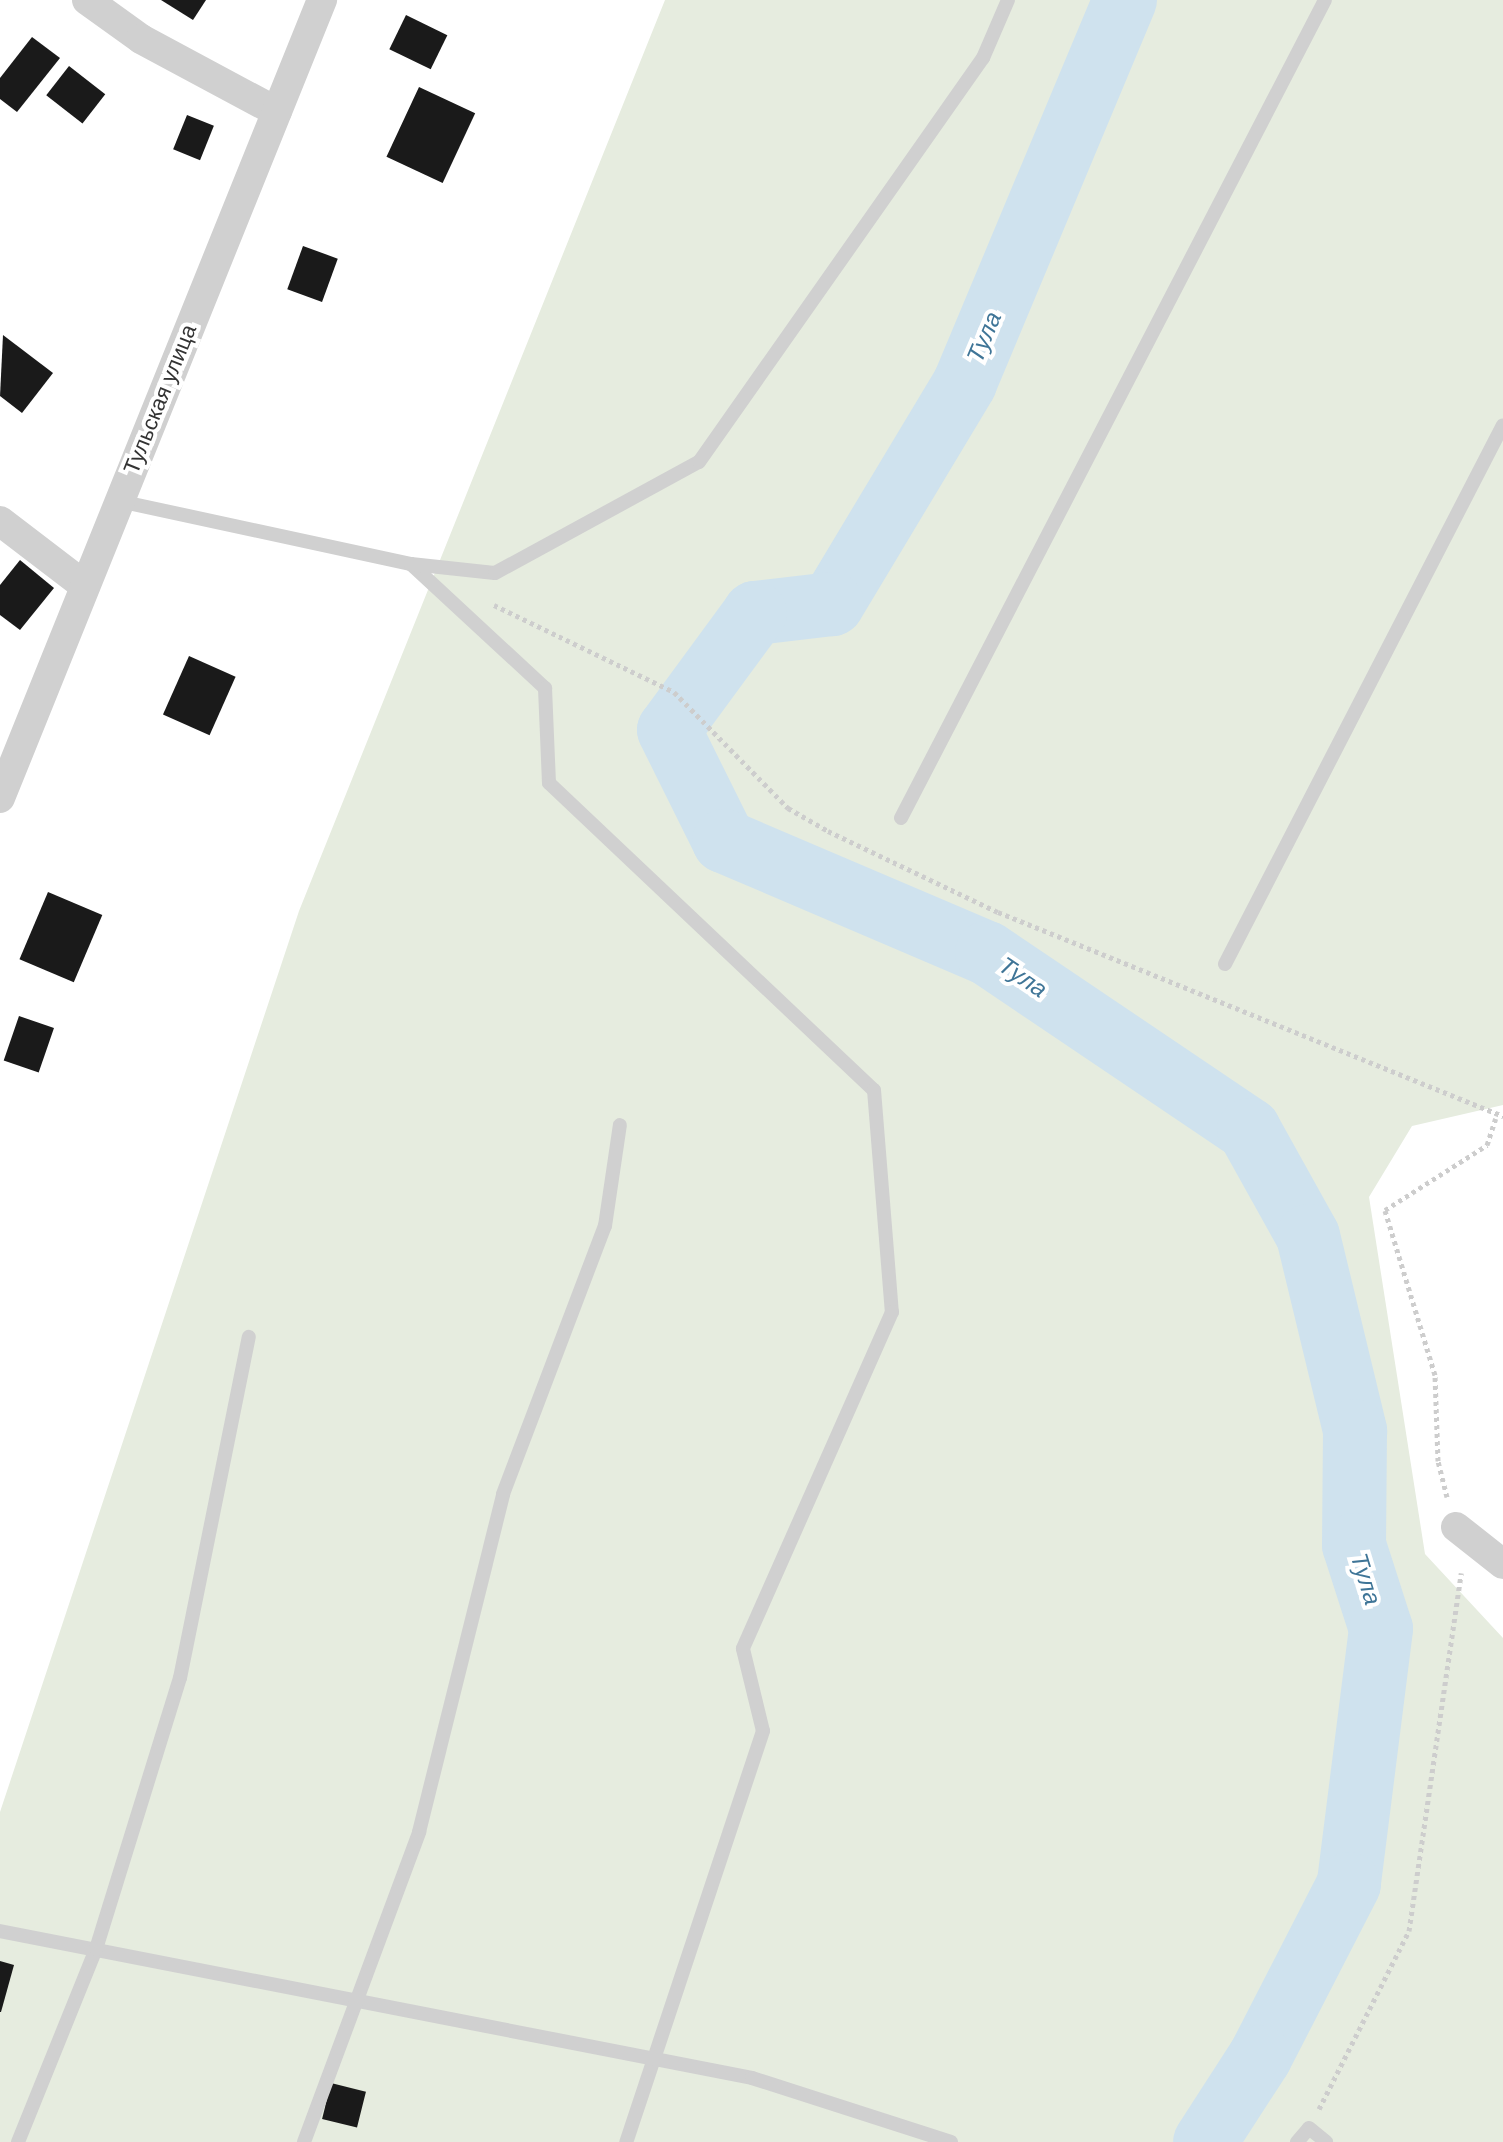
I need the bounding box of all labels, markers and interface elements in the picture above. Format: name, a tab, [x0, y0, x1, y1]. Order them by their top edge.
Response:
water label: Тула	[960, 307, 1008, 367]
street label: Тульская улица	[118, 320, 202, 478]
water label: Тула	[993, 950, 1053, 1004]
water label: Тула	[1345, 1550, 1387, 1608]

